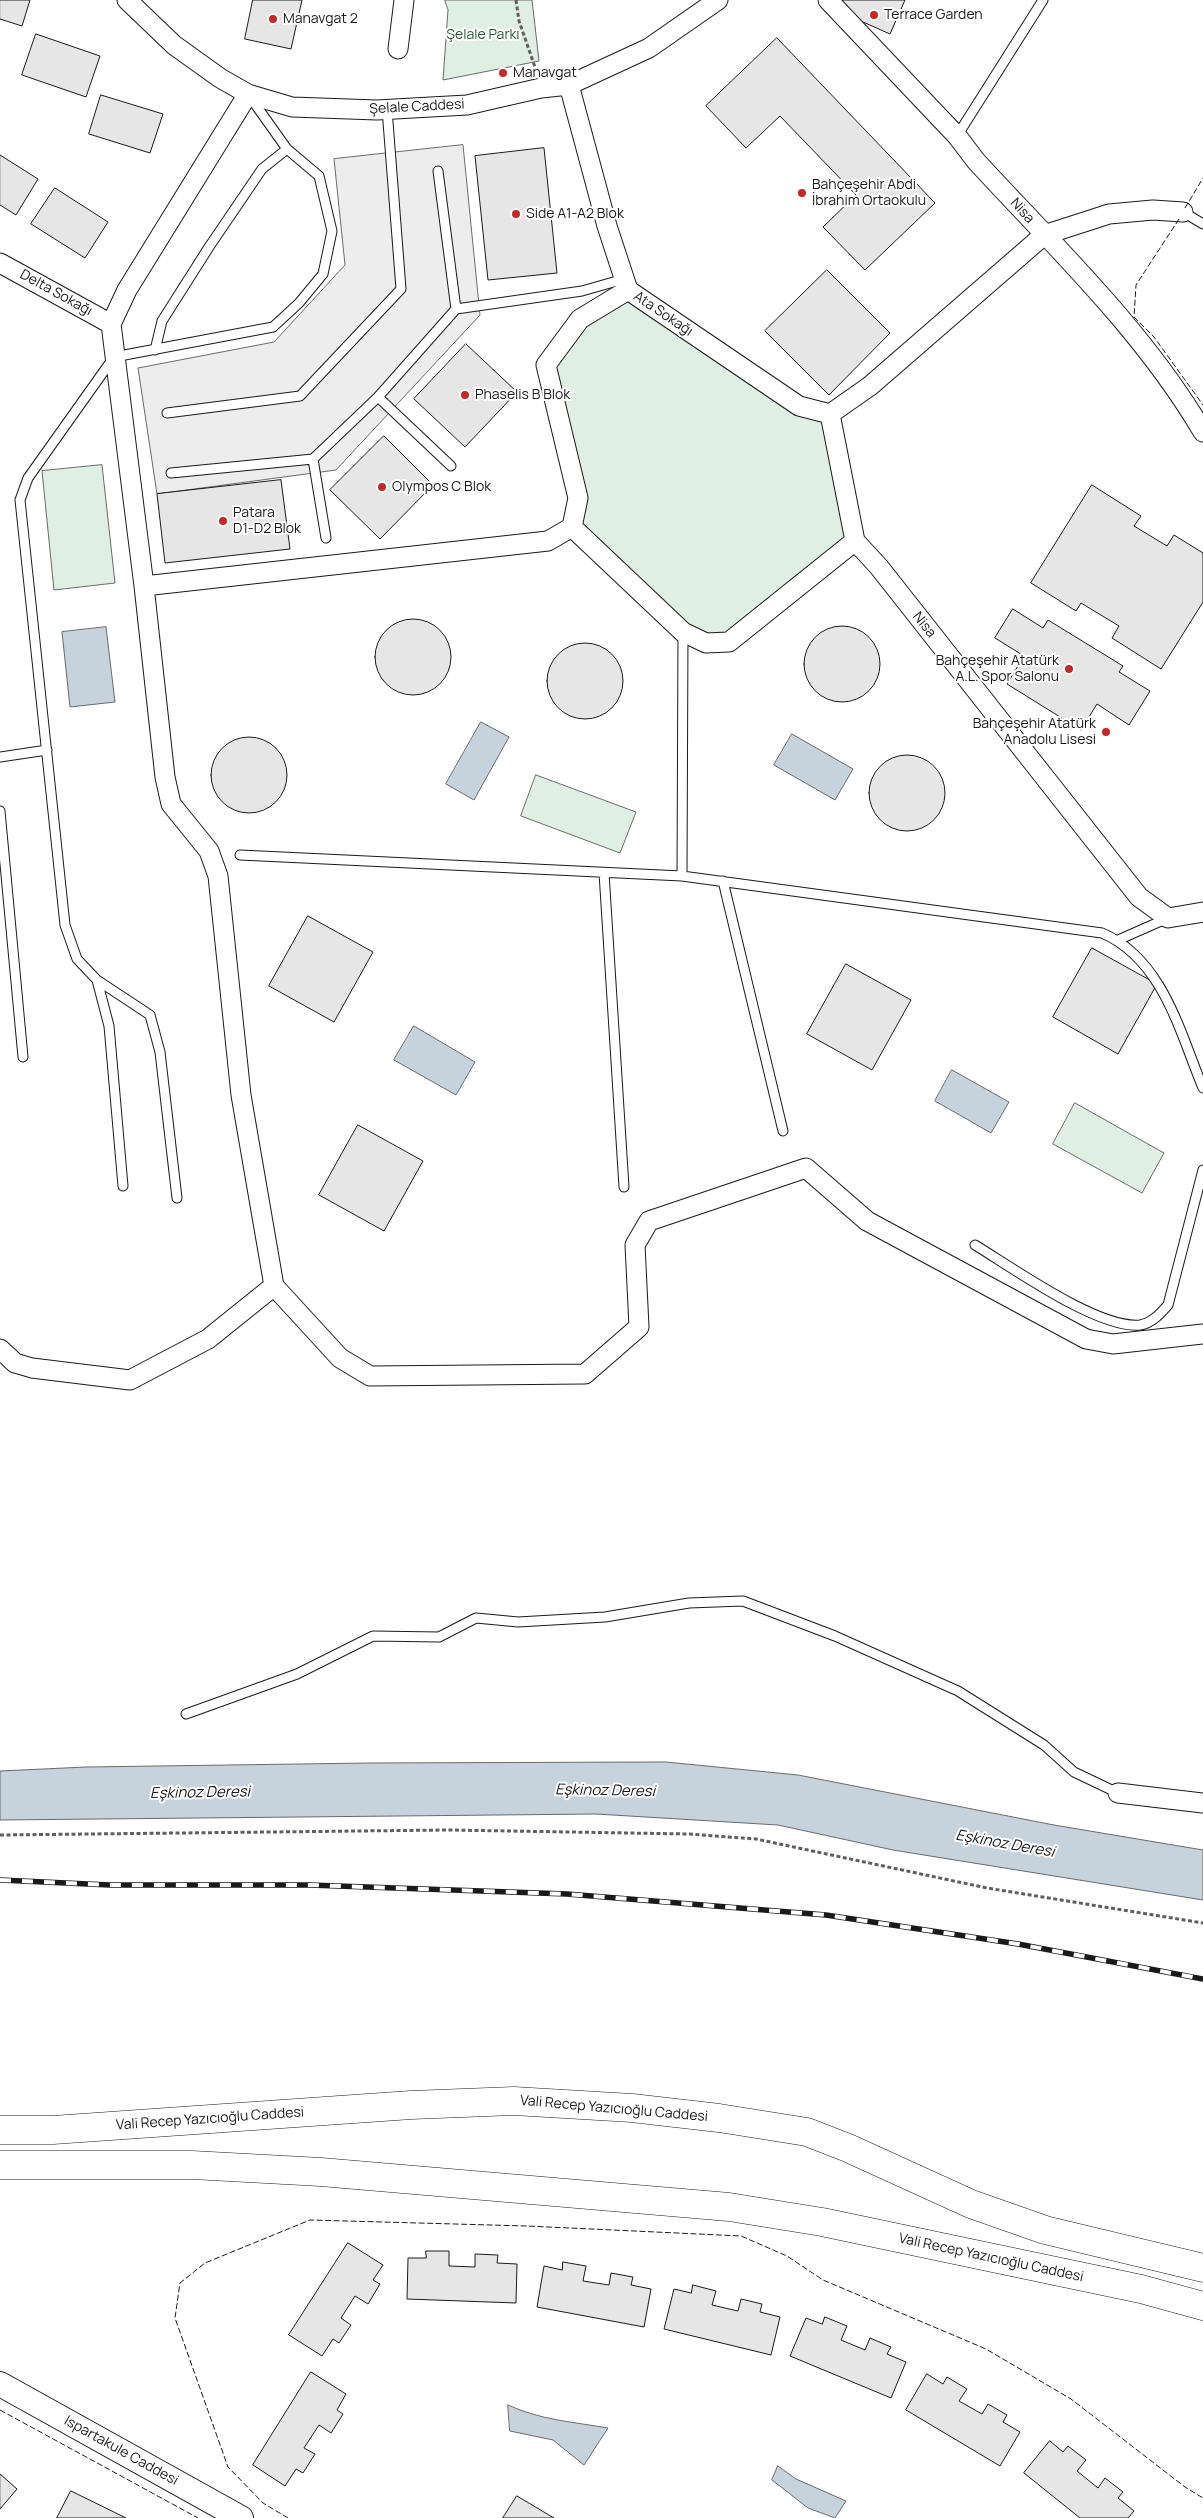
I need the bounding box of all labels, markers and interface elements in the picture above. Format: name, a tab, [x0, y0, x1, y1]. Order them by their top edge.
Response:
place label: Terrace Garden	[884, 7, 983, 23]
marker: Terrace Garden	[868, 9, 880, 21]
place label: Manavgat 2	[283, 11, 358, 27]
marker: Manavgat 2	[267, 13, 279, 25]
park label: Şelale Parkı	[446, 27, 520, 43]
place label: Manavgat	[513, 65, 577, 81]
marker: Manavgat	[497, 67, 509, 79]
street label: Şelale Caddesi	[369, 96, 465, 118]
place label: Bahçeşehir Abdi İbrahim Ortaokulu	[812, 177, 926, 210]
marker: Bahçeşehir Abdi İbrahim Ortaokulu	[796, 187, 808, 199]
street label: Nisa	[1006, 195, 1038, 227]
place label: Side A1-A2 Blok	[526, 206, 624, 222]
marker: Side A1-A2 Blok	[510, 208, 522, 220]
street label: Delta Sokağı	[17, 266, 95, 320]
street label: Ata Sokağı	[630, 288, 696, 340]
place label: Phaselis B Blok	[475, 387, 570, 403]
marker: Phaselis B Blok	[459, 389, 471, 401]
place label: Olympos C Blok	[392, 479, 491, 495]
marker: Olympos C Blok	[376, 481, 388, 493]
place label: Patara D1-D2 Blok	[233, 505, 301, 538]
marker: Patara D1-D2 Blok	[217, 515, 229, 527]
street label: Nisa	[909, 609, 939, 641]
place label: Bahçeşehir Atatürk A.L. Spor Salonu	[936, 653, 1059, 686]
marker: Bahçeşehir Atatürk A.L. Spor Salonu	[1063, 663, 1075, 675]
place label: Bahçeşehir Atatürk Anadolu Lisesi	[973, 716, 1096, 749]
marker: Bahçeşehir Atatürk Anadolu Lisesi	[1100, 726, 1112, 738]
water label: Eşkinoz Deresi	[555, 1781, 655, 1801]
water label: Eşkinoz Deresi	[150, 1783, 250, 1803]
water label: Eşkinoz Deresi	[954, 1826, 1056, 1862]
street label: Vali Recep Yazıcıoğlu Caddesi	[519, 2092, 709, 2126]
street label: Vali Recep Yazıcıoğlu Caddesi	[115, 2104, 305, 2134]
street label: Vali Recep Yazıcıoğlu Caddesi	[897, 2230, 1085, 2286]
street label: Ispartakule Caddesi	[61, 2413, 181, 2489]

